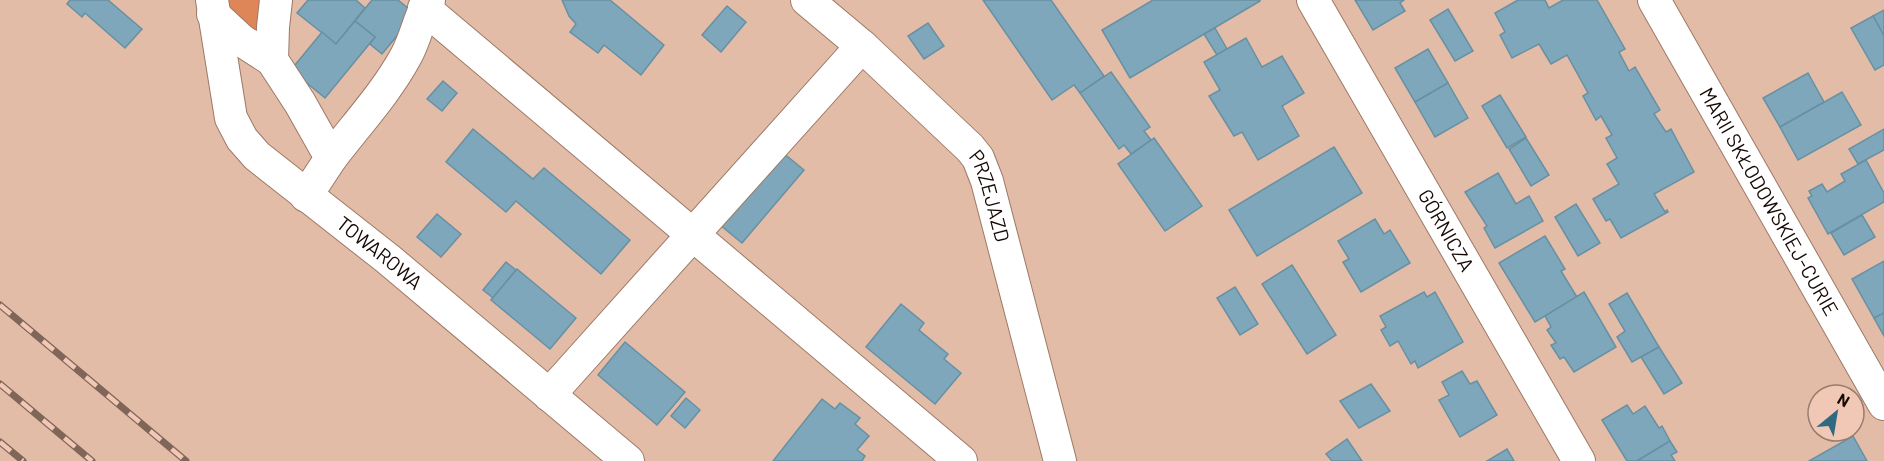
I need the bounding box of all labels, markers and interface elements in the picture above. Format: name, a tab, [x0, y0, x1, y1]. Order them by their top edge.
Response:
street label: MARII SKŁODOWSKIEJ-CURIE	[1695, 83, 1844, 319]
street label: PRZEJAZD	[965, 144, 1015, 244]
street label: GÓRNICZA	[1414, 185, 1480, 275]
street label: TOWAROWA	[332, 210, 428, 294]
north arrow	[1806, 383, 1866, 443]
text: N	[1834, 389, 1853, 410]

